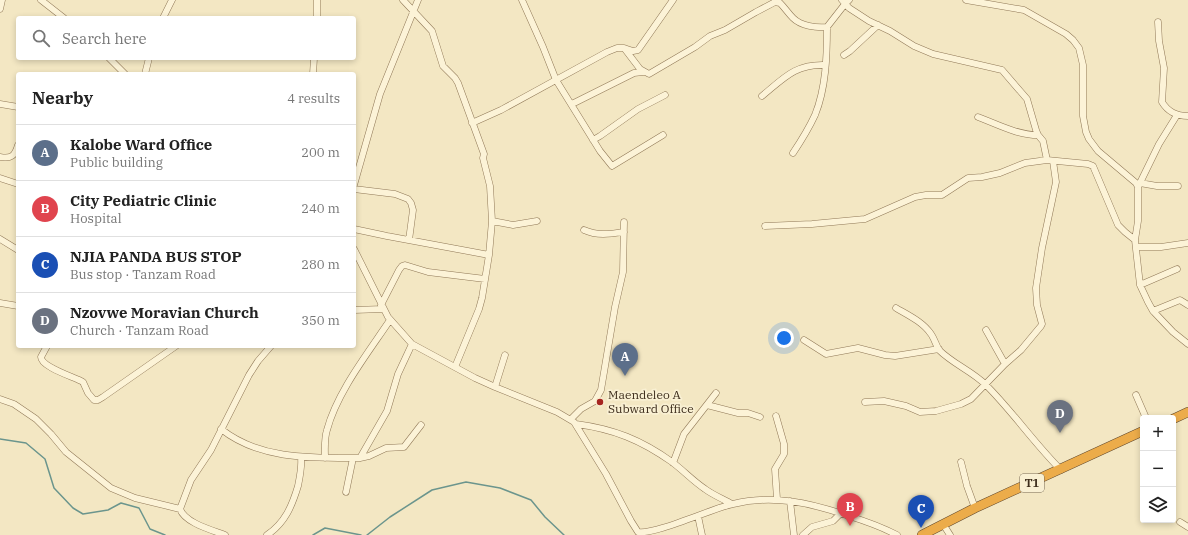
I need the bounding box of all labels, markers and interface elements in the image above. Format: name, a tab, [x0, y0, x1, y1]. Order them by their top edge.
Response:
search box	[16, 16, 356, 60]
icon: search	[30, 27, 52, 49]
text: Search here	[62, 29, 147, 48]
text: Nearby	[32, 87, 93, 109]
text: 4 results	[287, 90, 340, 107]
text: Kalobe Ward Office	[70, 135, 212, 154]
text: A	[40, 144, 50, 161]
text: 200 m	[301, 144, 340, 161]
text: Public building	[70, 154, 163, 171]
text: City Pediatric Clinic	[70, 191, 217, 210]
text: B	[40, 200, 50, 217]
text: 240 m	[301, 200, 340, 217]
text: Hospital	[70, 210, 122, 227]
text: NJIA PANDA BUS STOP	[70, 247, 242, 266]
text: C	[41, 256, 49, 273]
text: 280 m	[301, 256, 340, 273]
text: Bus stop · Tanzam Road	[70, 266, 216, 283]
text: Nzovwe Moravian Church	[70, 303, 259, 322]
text: D	[40, 312, 50, 329]
text: 350 m	[301, 312, 340, 329]
text: Church · Tanzam Road	[70, 322, 209, 339]
your location	[774, 328, 794, 348]
pin: A	[612, 343, 638, 376]
place label: Maendeleo A Subward Office	[608, 387, 694, 416]
marker: Maendeleo A Subward Office	[595, 397, 605, 407]
pin: D	[1047, 400, 1073, 433]
map controls	[1140, 415, 1176, 523]
button: +	[1140, 415, 1176, 451]
button: −	[1140, 451, 1176, 487]
road number: T1	[1020, 474, 1044, 492]
button: layers	[1140, 487, 1176, 523]
pin: B	[837, 493, 863, 526]
pin: C	[908, 495, 934, 528]

